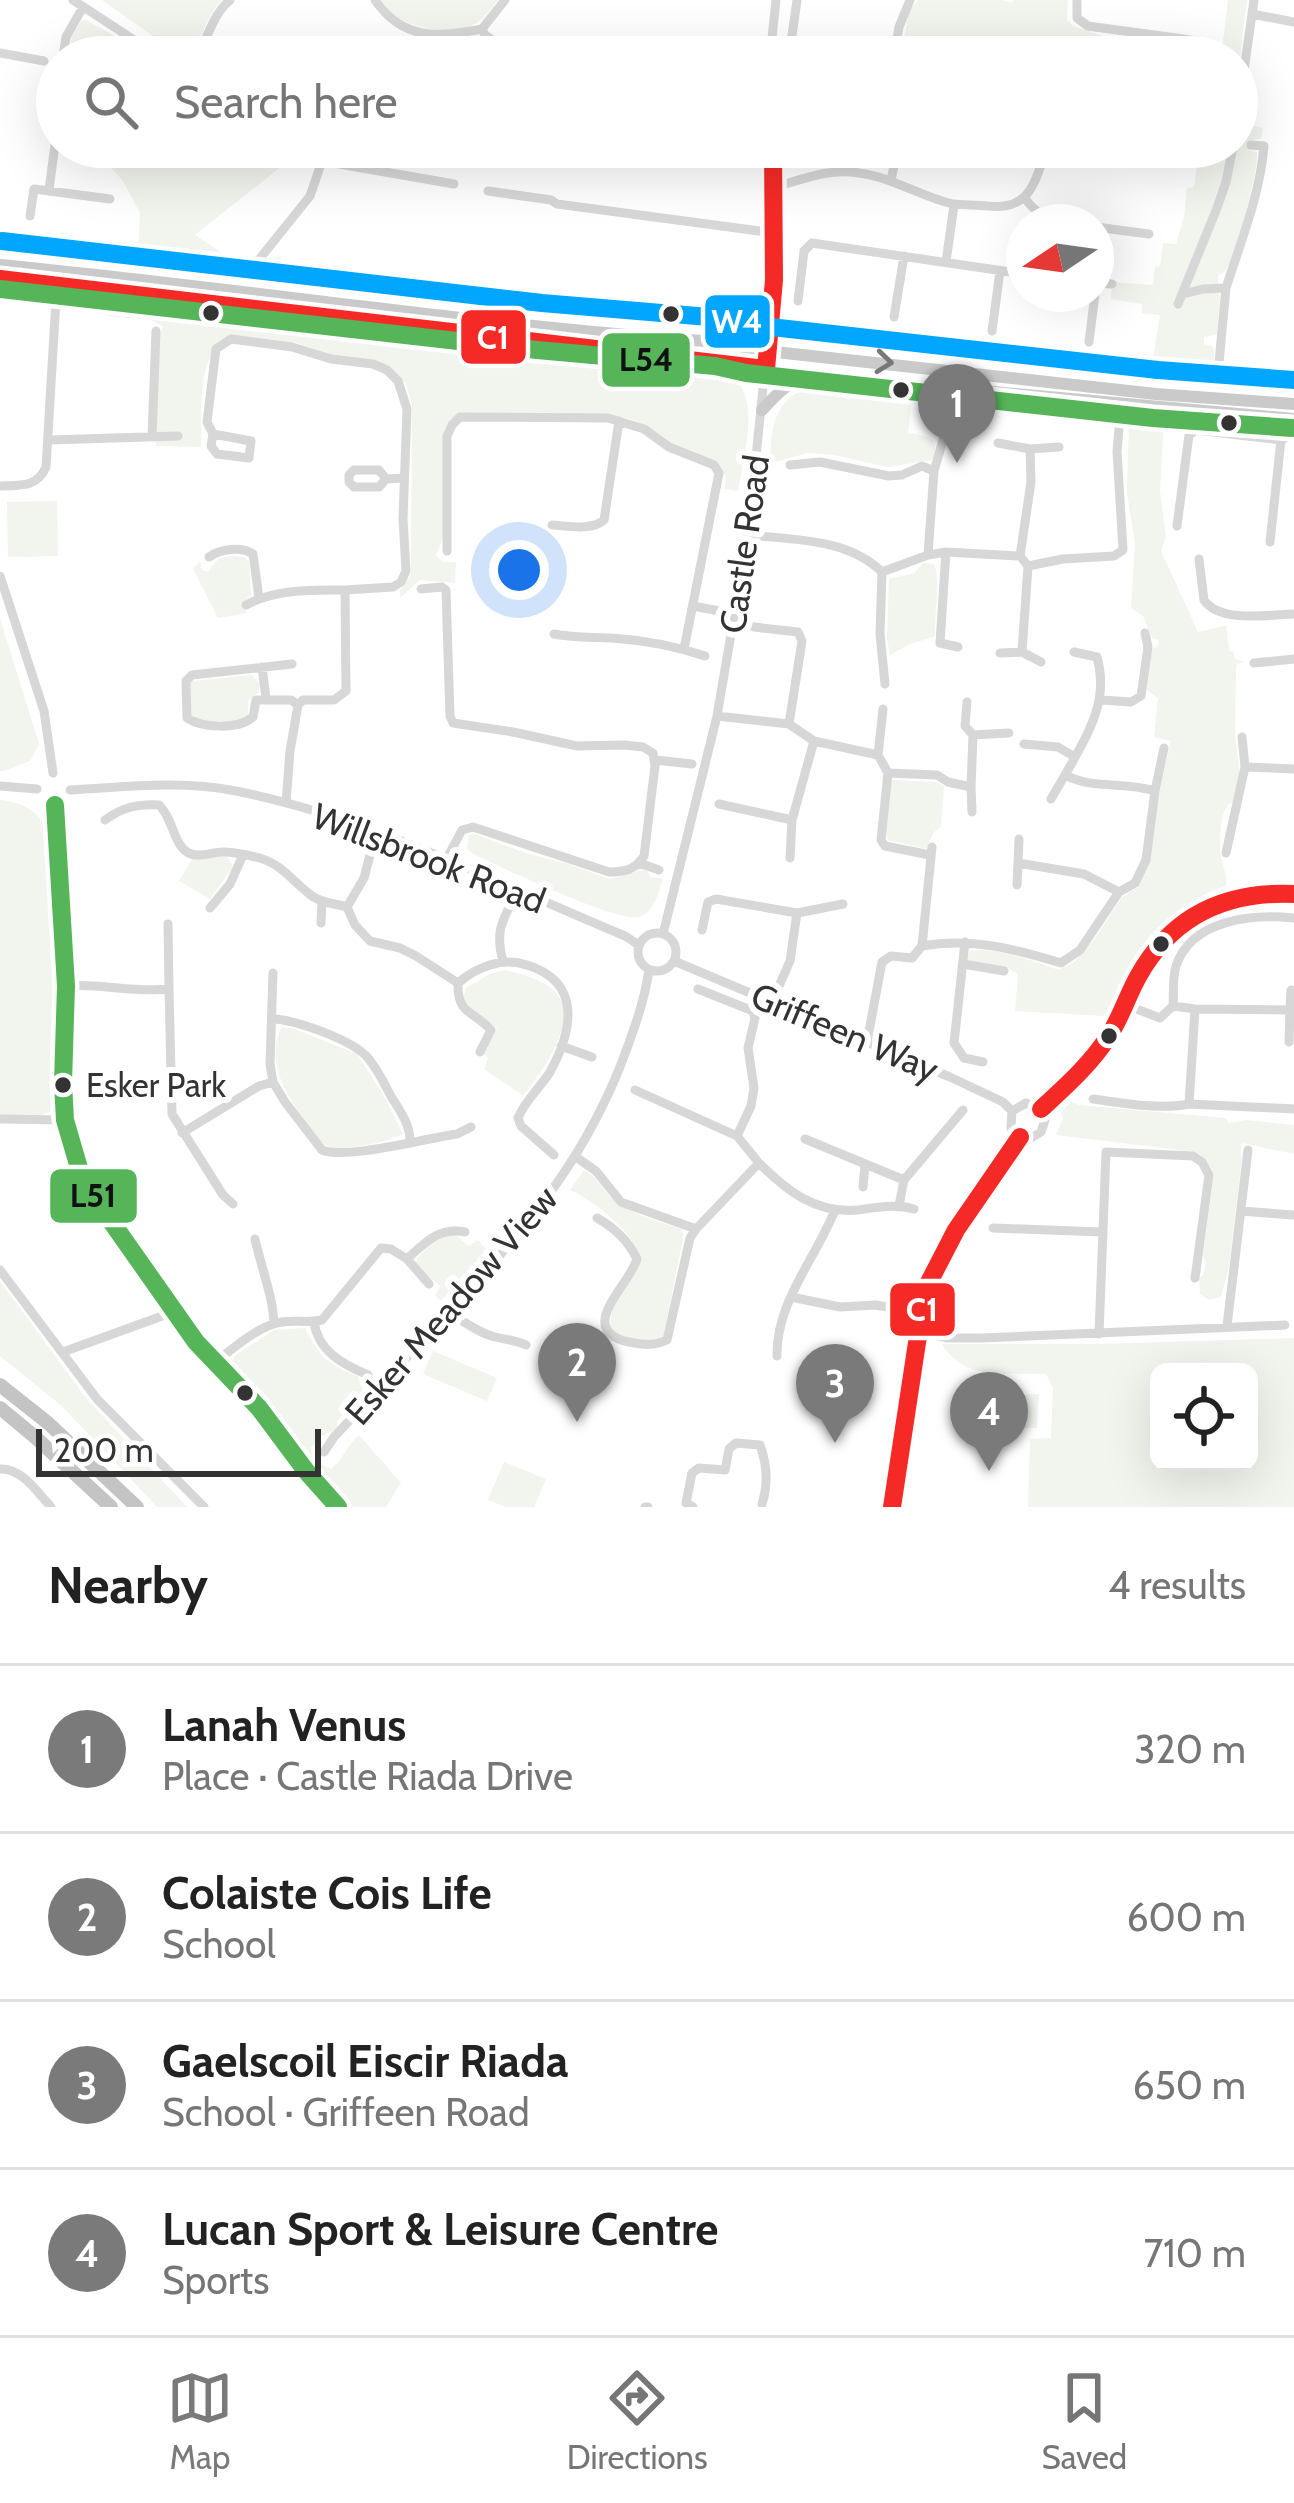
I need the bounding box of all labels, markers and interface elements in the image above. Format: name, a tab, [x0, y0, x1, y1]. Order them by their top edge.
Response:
search box	[36, 36, 1258, 168]
icon: search	[78, 69, 144, 135]
text: Search here	[174, 75, 398, 129]
north arrow	[1006, 204, 1114, 312]
line badge: W4	[703, 293, 772, 350]
text: W4	[711, 301, 763, 341]
unlabelled marker	[200, 302, 222, 324]
unlabelled marker	[660, 303, 682, 325]
line badge: C1	[459, 308, 528, 366]
text: C1	[477, 317, 509, 357]
line badge: L54	[600, 331, 692, 389]
text: L54	[619, 339, 673, 379]
one-way arrow	[874, 349, 894, 375]
pin: 1	[918, 364, 996, 463]
unlabelled marker	[890, 379, 912, 401]
unlabelled marker	[1218, 412, 1240, 434]
street label: Castle Road	[710, 452, 778, 636]
your location	[489, 540, 549, 600]
street label: Willsbrook Road	[306, 793, 552, 923]
unlabelled marker	[1150, 933, 1172, 955]
street label: Griffeen Way	[745, 973, 945, 1091]
unlabelled marker	[1098, 1025, 1120, 1047]
place label: Esker Park	[86, 1065, 226, 1105]
marker: Esker Park	[52, 1074, 74, 1096]
line badge: L51	[48, 1167, 139, 1225]
text: L51	[70, 1175, 116, 1215]
street label: Esker Meadow View	[335, 1177, 567, 1433]
line badge: C1	[888, 1281, 957, 1338]
text: C1	[906, 1289, 938, 1329]
pin: 2	[538, 1323, 616, 1422]
pin: 3	[796, 1344, 874, 1443]
map controls	[1150, 1363, 1258, 1471]
button: locate	[1150, 1363, 1258, 1471]
pin: 4	[950, 1372, 1028, 1471]
unlabelled marker	[234, 1382, 256, 1404]
scale bar	[36, 1423, 321, 1476]
text: 200 m	[54, 1430, 154, 1470]
text: Nearby	[48, 1554, 208, 1616]
text: 4 results	[1108, 1561, 1246, 1609]
text: Lanah Venus	[162, 1698, 406, 1752]
text: 1	[80, 1725, 94, 1773]
text: 320 m	[1134, 1725, 1246, 1773]
text: Place · Castle Riada Drive	[162, 1752, 573, 1800]
text: Colaiste Cois Life	[162, 1866, 492, 1920]
text: 2	[77, 1893, 97, 1941]
text: 600 m	[1126, 1893, 1246, 1941]
text: School	[162, 1920, 276, 1968]
text: Gaelscoil Eiscir Riada	[162, 2034, 568, 2088]
text: 3	[76, 2061, 98, 2109]
text: 650 m	[1133, 2061, 1246, 2109]
text: School · Griffeen Road	[162, 2088, 530, 2136]
text: Lucan Sport & Leisure Centre	[162, 2202, 719, 2256]
text: 4	[75, 2229, 99, 2277]
text: 710 m	[1143, 2229, 1246, 2277]
text: Sports	[162, 2256, 269, 2304]
tab: Map	[167, 2365, 233, 2477]
tab: Directions	[567, 2365, 708, 2477]
tab: Saved	[1041, 2365, 1127, 2477]

